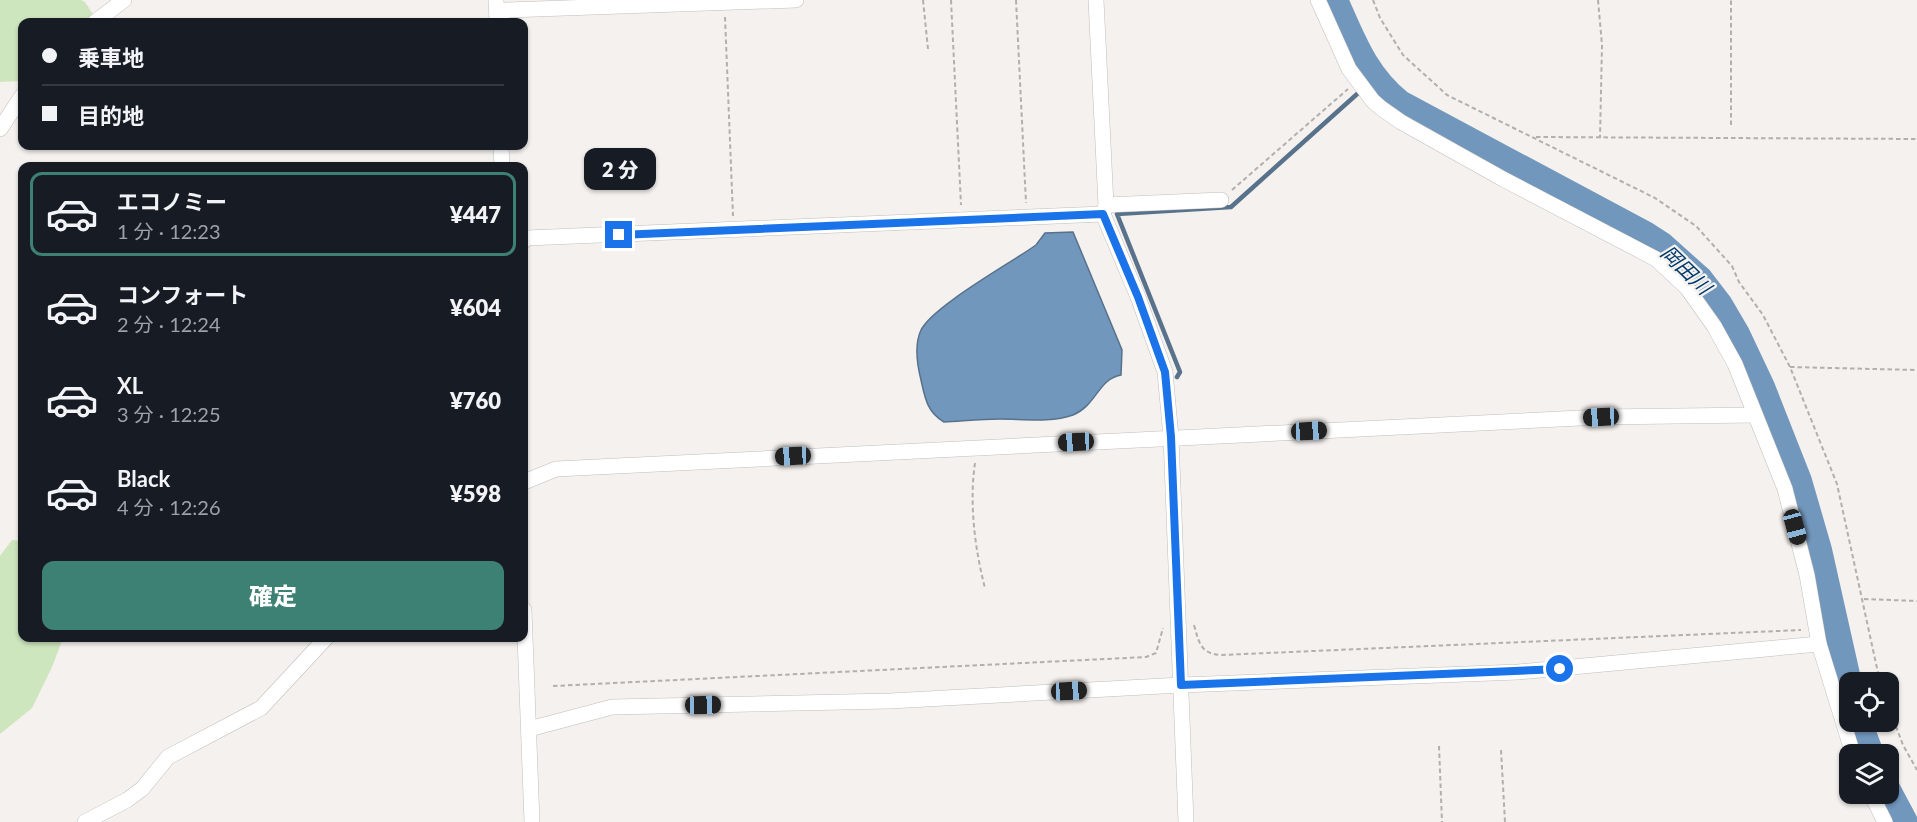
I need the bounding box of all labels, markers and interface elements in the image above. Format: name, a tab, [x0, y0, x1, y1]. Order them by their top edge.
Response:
text: 乗車地	[78, 44, 144, 71]
text: 目的地	[78, 102, 144, 129]
callout: 2 分	[583, 148, 655, 190]
text: 2 分	[602, 157, 638, 181]
icon: car	[45, 187, 99, 241]
text: エコノミー	[117, 188, 227, 215]
text: ¥447	[450, 201, 501, 228]
text: 1 分 · 12:23	[117, 219, 221, 243]
route end	[605, 221, 632, 248]
water label: 岡田川	[1657, 240, 1718, 300]
icon: car	[45, 280, 99, 334]
text: コンフォート	[117, 281, 248, 308]
text: ¥604	[450, 294, 501, 321]
text: 2 分 · 12:24	[117, 312, 221, 336]
text: XL	[117, 372, 143, 399]
icon: car	[45, 373, 99, 427]
text: ¥760	[450, 387, 501, 414]
text: 3 分 · 12:25	[117, 402, 221, 426]
car	[1583, 407, 1619, 427]
car	[1291, 421, 1327, 441]
car	[1058, 432, 1094, 452]
car	[775, 446, 811, 466]
text: Black	[117, 465, 170, 492]
icon: car	[45, 466, 99, 520]
text: ¥598	[450, 480, 501, 507]
text: 4 分 · 12:26	[117, 495, 221, 519]
car	[1782, 507, 1808, 547]
button: 確定	[42, 561, 504, 630]
route start	[1546, 655, 1573, 682]
map controls	[1839, 672, 1899, 804]
button: locate	[1839, 672, 1899, 732]
car	[1051, 681, 1087, 701]
car	[685, 696, 721, 714]
button: layers	[1839, 744, 1899, 804]

